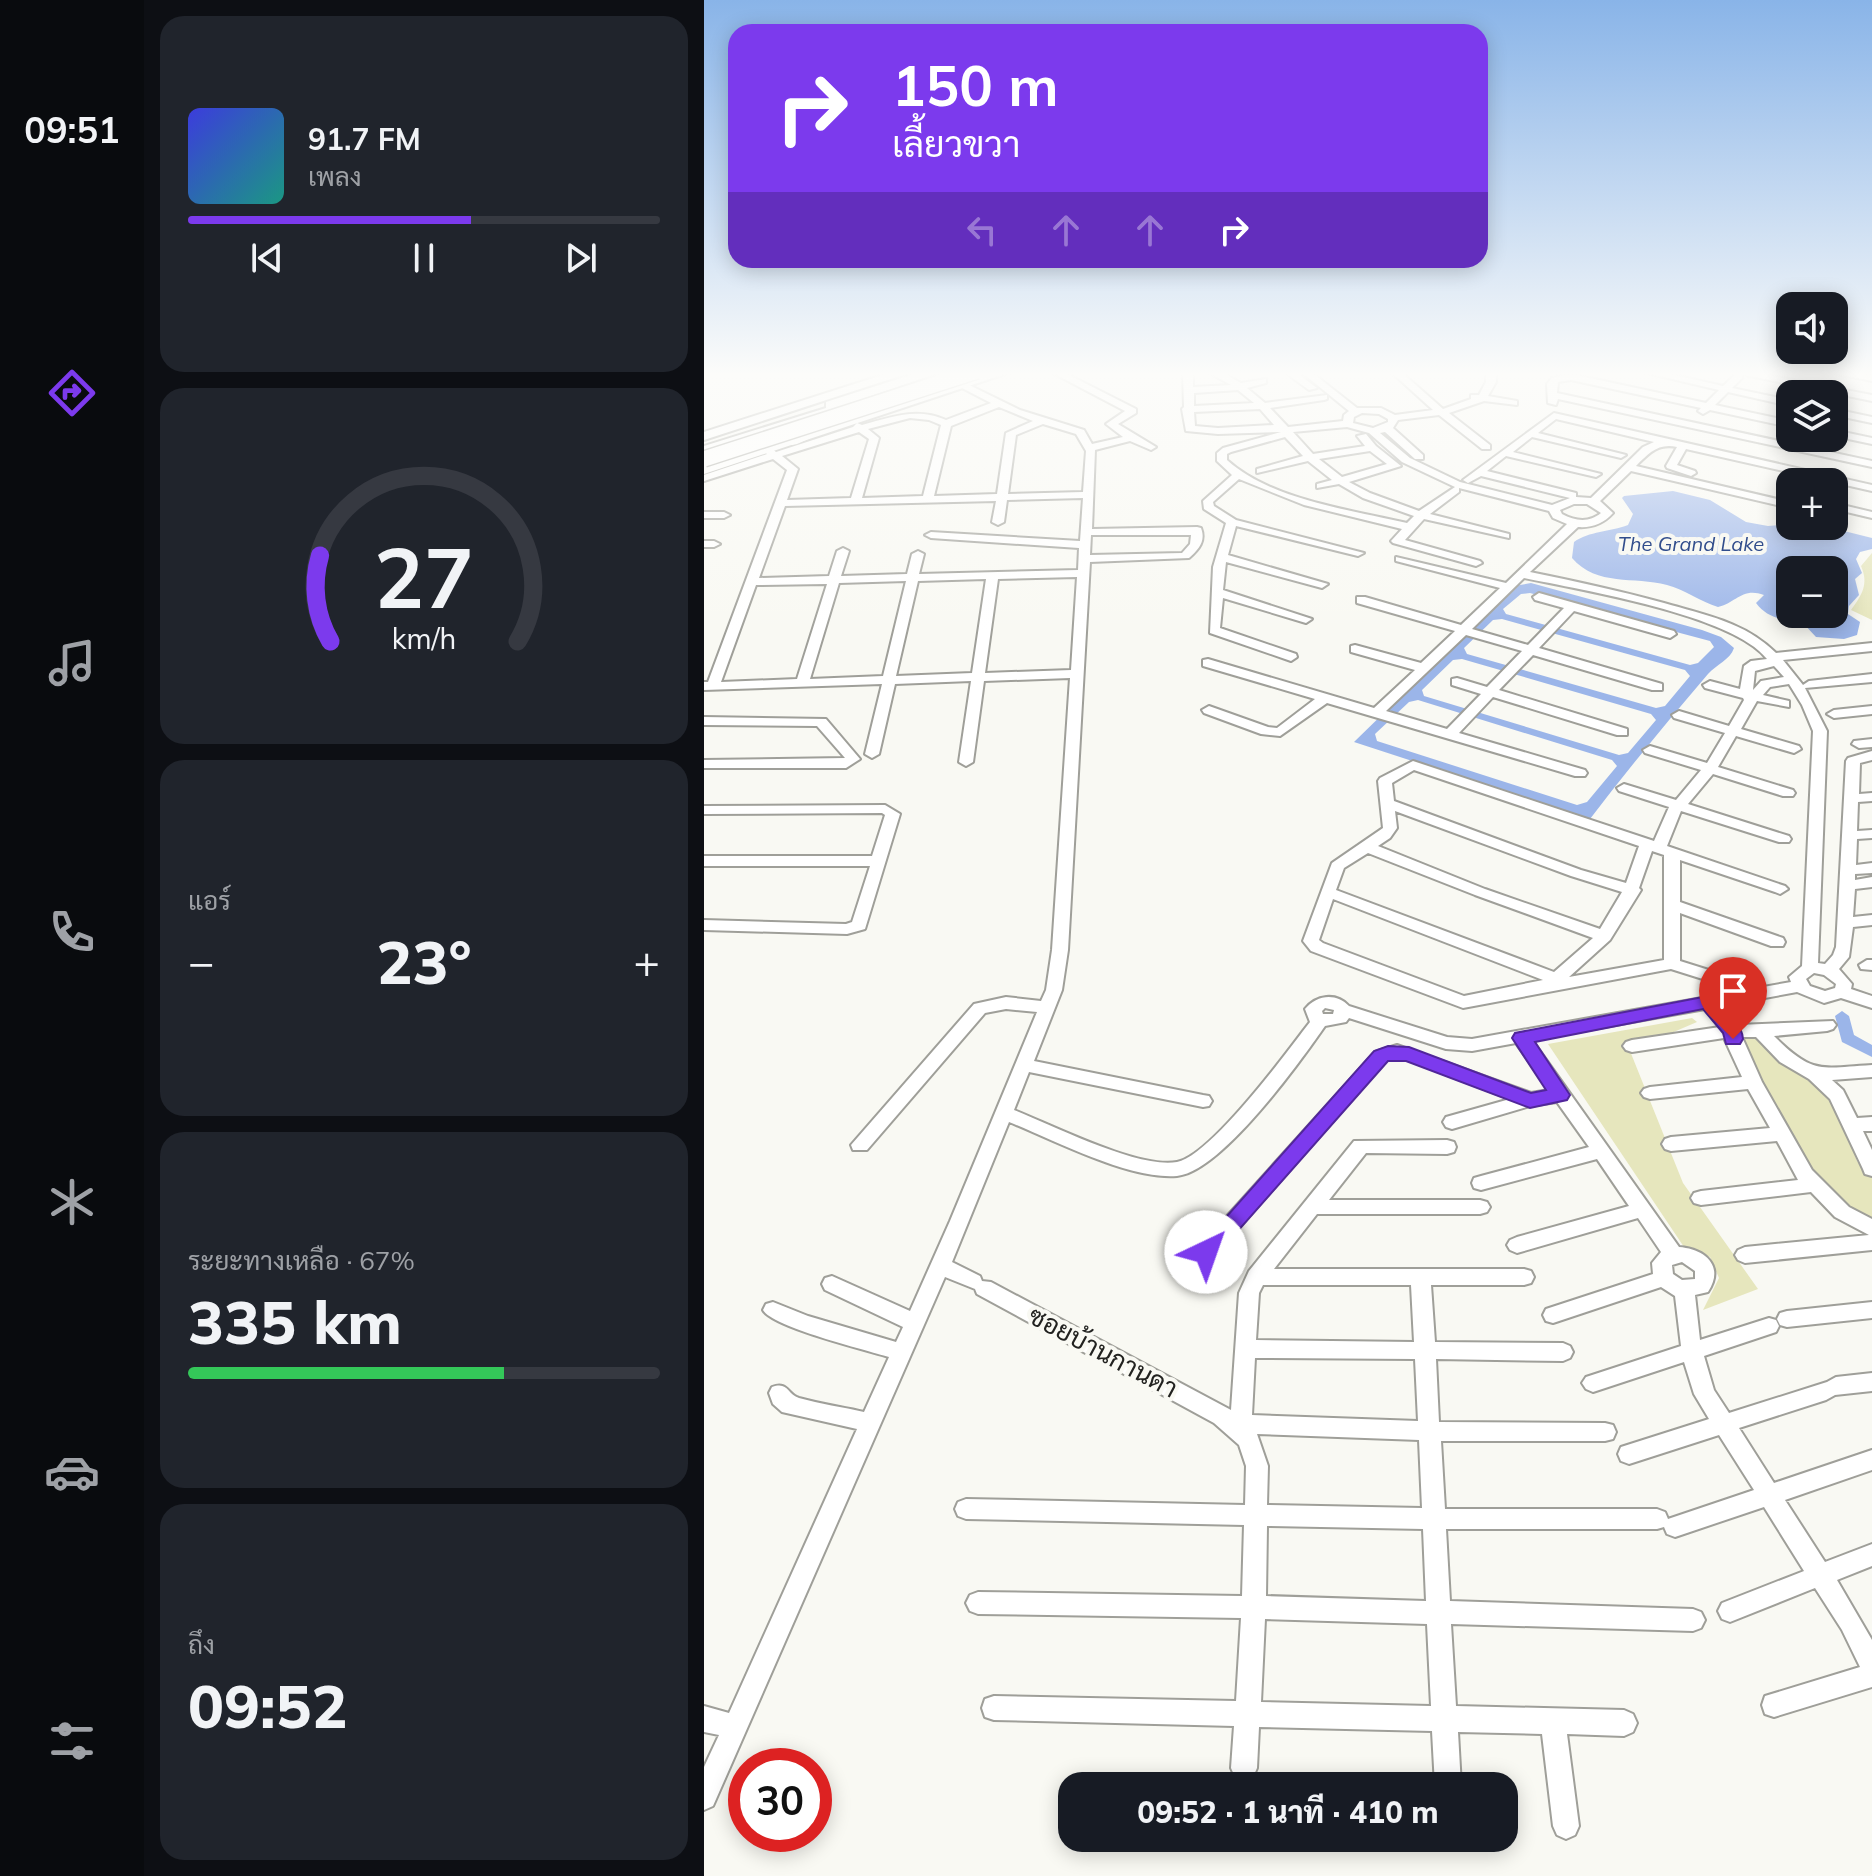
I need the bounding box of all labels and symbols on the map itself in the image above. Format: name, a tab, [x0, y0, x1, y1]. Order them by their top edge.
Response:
water label: The Grand Lake	[1618, 531, 1764, 556]
pin	[1699, 957, 1767, 1039]
position arrow	[1164, 1210, 1248, 1294]
street label: ซอยบ้านกานดา	[1023, 1298, 1183, 1405]
speed limit sign: 30	[728, 1748, 832, 1852]

